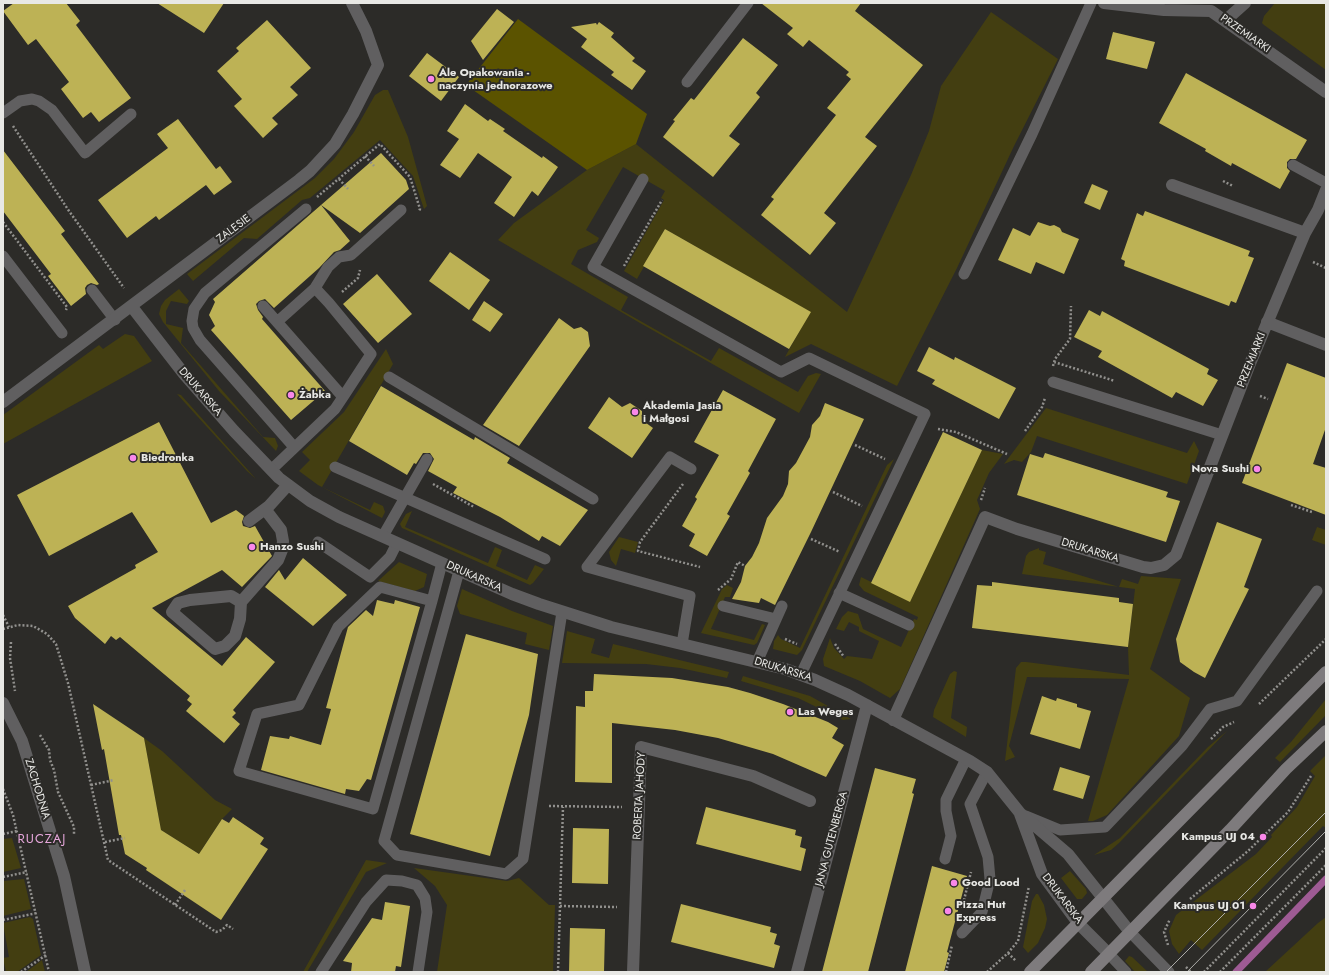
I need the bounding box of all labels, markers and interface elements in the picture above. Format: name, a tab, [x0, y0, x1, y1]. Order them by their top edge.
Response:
street label: PRZEMIARKI	[1217, 12, 1273, 56]
place label: Ale Opakowania - naczynia jednorazowe	[439, 66, 553, 92]
marker: Ale Opakowania - naczynia jednorazowe	[426, 74, 436, 84]
street label: ZALESIE	[214, 212, 254, 246]
street label: PRZEMIARKI	[1235, 331, 1269, 389]
street label: DRUKARSKA	[175, 365, 225, 419]
place label: Żabka	[299, 388, 331, 402]
marker: Żabka	[286, 390, 296, 400]
place label: Akademia Jasia i Małgosi	[643, 399, 721, 425]
marker: Akademia Jasia i Małgosi	[630, 407, 640, 417]
place label: Biedronka	[141, 451, 194, 465]
marker: Biedronka	[128, 453, 138, 463]
place label: Nova Sushi	[1191, 462, 1249, 476]
marker: Nova Sushi	[1252, 464, 1262, 474]
street label: DRUKARSKA	[1060, 536, 1120, 566]
place label: Hanzo Sushi	[260, 540, 324, 554]
marker: Hanzo Sushi	[247, 542, 257, 552]
street label: DRUKARSKA	[444, 559, 504, 595]
street label: DRUKARSKA	[753, 655, 813, 685]
place label: Las Weges	[798, 705, 853, 719]
marker: Las Weges	[785, 707, 795, 717]
street label: ROBERTA JAHODY	[631, 752, 649, 840]
street label: ZACHODNIA	[21, 757, 53, 821]
street label: JANA GUTENBERGA	[813, 790, 851, 888]
place label: Kampus UJ 04	[1181, 830, 1255, 844]
district label: RUCZAJ	[18, 832, 66, 848]
marker: Kampus UJ 04	[1258, 832, 1268, 842]
street label: DRUKARSKA	[1039, 871, 1085, 927]
place label: Good Lood	[962, 876, 1020, 890]
marker: Good Lood	[949, 878, 959, 888]
place label: Pizza Hut Express	[956, 898, 1005, 924]
place label: Kampus UJ 01	[1173, 899, 1245, 913]
marker: Kampus UJ 01	[1248, 901, 1258, 911]
marker: Pizza Hut Express	[943, 906, 953, 916]

